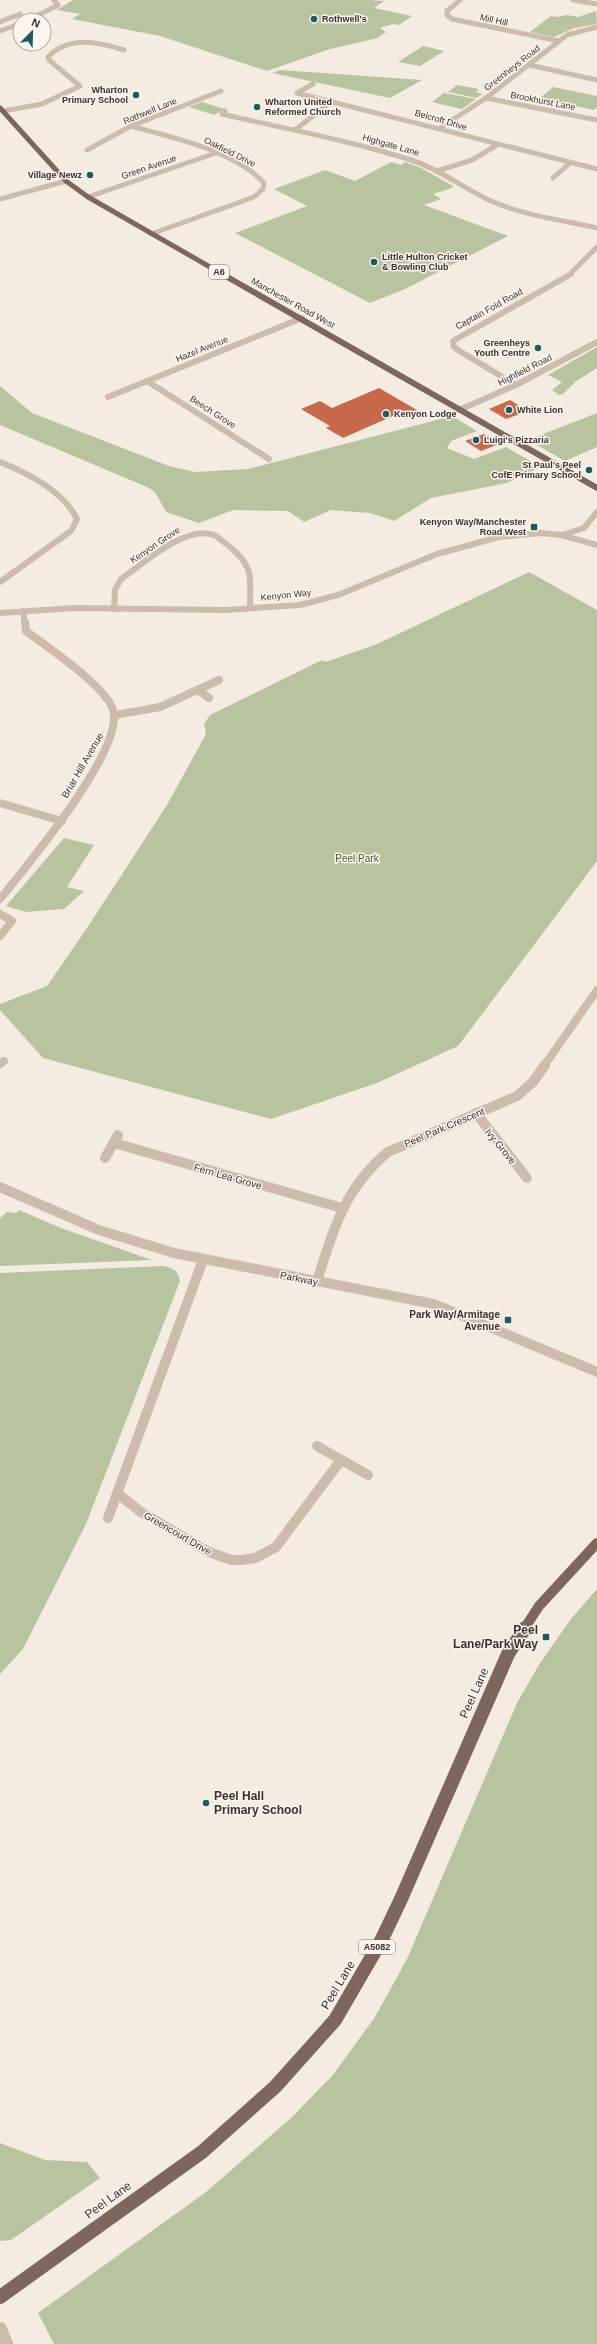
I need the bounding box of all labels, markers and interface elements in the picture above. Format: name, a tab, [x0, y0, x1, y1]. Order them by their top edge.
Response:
north arrow	[12, 12, 52, 52]
street label: Mill Hill	[479, 12, 509, 28]
marker: Rothwell's	[309, 14, 319, 24]
place label: Rothwell's	[322, 14, 367, 24]
text: N	[30, 16, 42, 30]
street label: Greenheys Road	[482, 43, 542, 93]
place label: Wharton Primary School	[62, 85, 128, 105]
marker: Wharton Primary School	[131, 90, 141, 100]
street label: Brookhurst Lane	[510, 90, 576, 112]
street label: Rothwell Lane	[122, 96, 178, 126]
place label: Wharton United Reformed Church	[265, 97, 341, 117]
marker: Wharton United Reformed Church	[252, 102, 262, 112]
street label: Belcroft Drive	[414, 108, 468, 132]
street label: Highgate Lane	[361, 132, 421, 158]
street label: Oakfield Drive	[202, 135, 258, 169]
street label: Green Avenue	[120, 153, 178, 181]
place label: Village Newz	[28, 170, 82, 180]
marker: Village Newz	[85, 170, 95, 180]
place label: Little Hulton Cricket & Bowling Club	[382, 252, 468, 272]
marker: Little Hulton Cricket & Bowling Club	[369, 257, 379, 267]
road number: A6	[209, 265, 229, 279]
street label: Manchester Road West	[250, 276, 337, 330]
street label: Captain Fold Road	[454, 286, 524, 332]
street label: Hazel Avenue	[174, 334, 230, 364]
place label: Greenheys Youth Centre	[474, 338, 530, 358]
marker: Greenheys Youth Centre	[533, 343, 543, 353]
street label: Highfield Road	[496, 352, 554, 388]
street label: Beech Grove	[188, 394, 238, 430]
marker: White Lion	[504, 405, 514, 415]
place label: White Lion	[517, 405, 563, 415]
marker: Kenyon Lodge	[381, 409, 391, 419]
place label: Kenyon Lodge	[394, 409, 457, 419]
marker: Luigi's Pizzaria	[471, 435, 481, 445]
place label: Luigi's Pizzaria	[484, 435, 550, 445]
place label: St Paul's Peel CofE Primary School	[491, 460, 581, 480]
marker: St Paul's Peel CofE Primary School	[584, 465, 594, 475]
place label: Kenyon Way/Manchester Road West	[420, 517, 526, 537]
marker: Kenyon Way/Manchester Road West	[529, 522, 539, 532]
street label: Kenyon Grove	[128, 525, 182, 565]
street label: Kenyon Way	[260, 587, 312, 603]
street label: Briar Hill Avenue	[59, 730, 106, 800]
park label: Peel Park	[335, 853, 380, 864]
street label: Peel Park Crescent	[402, 1105, 486, 1149]
street label: Ivy Grove	[483, 1126, 519, 1167]
street label: Fern Lea Grove	[193, 1162, 263, 1192]
street label: Parkway	[279, 1269, 319, 1288]
place label: Park Way/Armitage Avenue	[409, 1309, 500, 1332]
marker: Park Way/Armitage Avenue	[503, 1315, 513, 1325]
street label: Greencourt Drive	[142, 1510, 214, 1557]
place label: Peel Lane/Park Way	[453, 1623, 538, 1651]
marker: Peel Lane/Park Way	[541, 1632, 551, 1642]
street label: Peel Lane	[457, 1665, 492, 1721]
place label: Peel Hall Primary School	[214, 1789, 302, 1817]
marker: Peel Hall Primary School	[201, 1798, 211, 1808]
road number: A5082	[359, 1940, 395, 1954]
street label: Peel Lane	[318, 1958, 358, 2012]
street label: Peel Lane	[82, 2178, 134, 2222]

